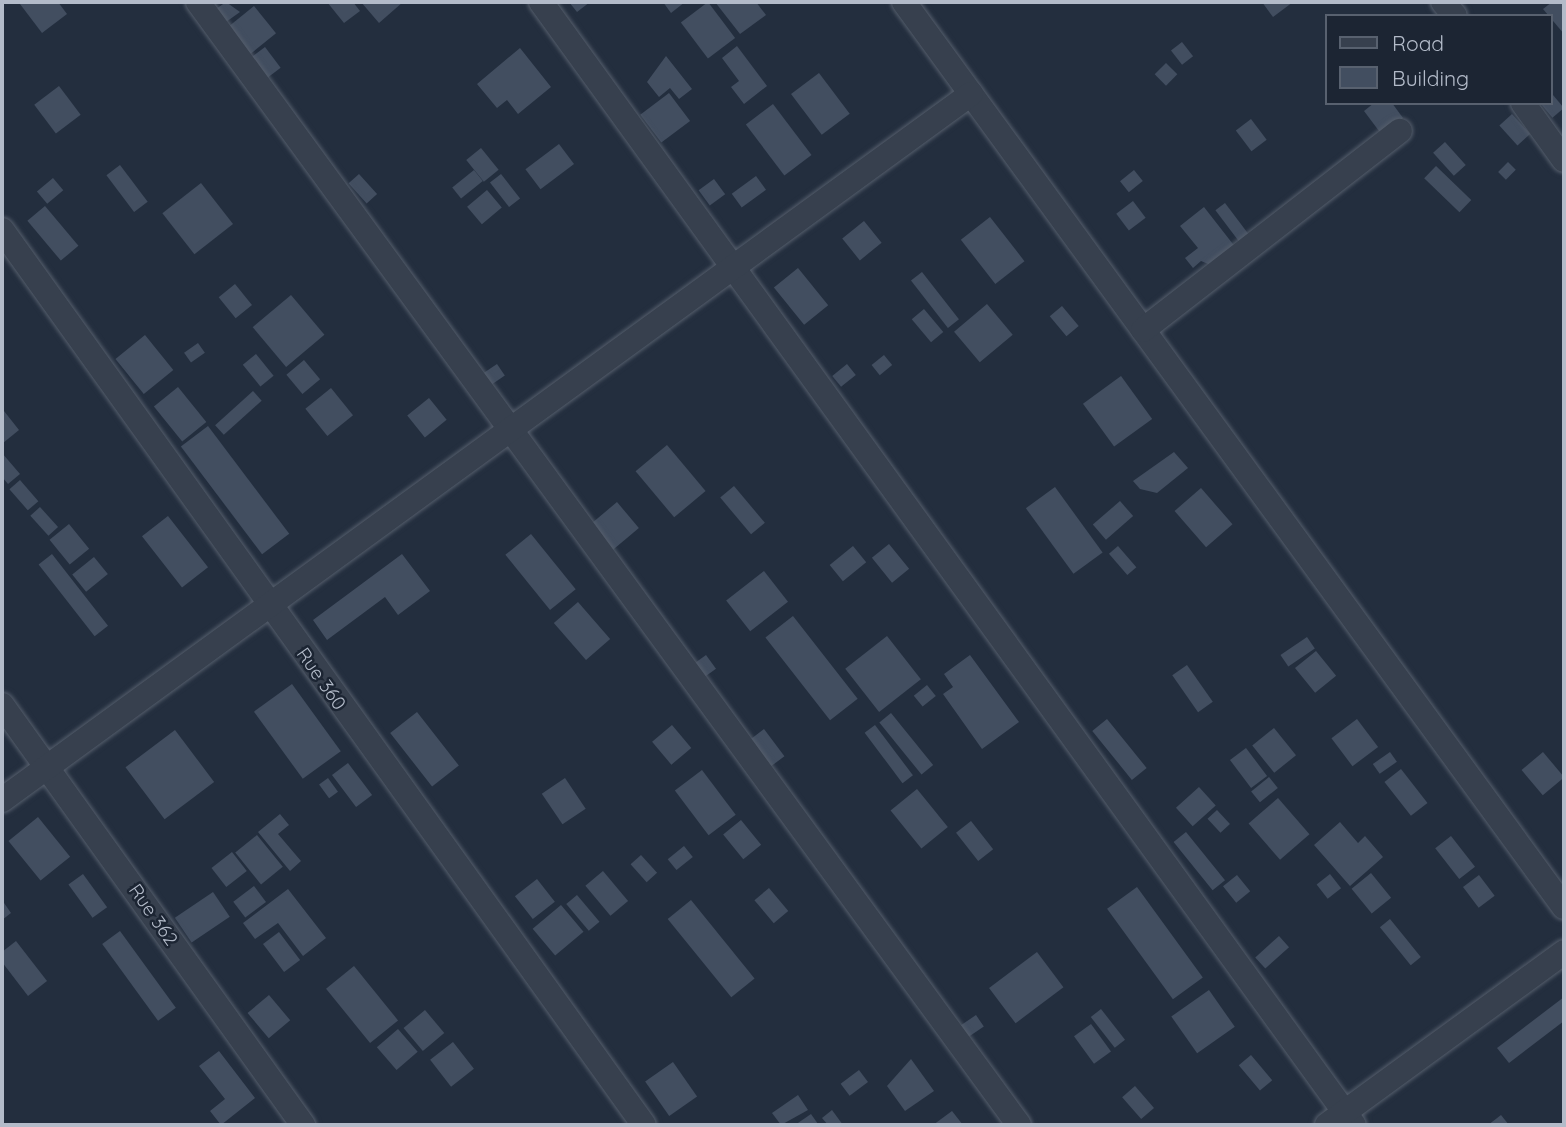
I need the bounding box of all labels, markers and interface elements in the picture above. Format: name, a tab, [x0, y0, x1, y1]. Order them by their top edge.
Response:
legend	[1324, 14, 1552, 105]
text: Road	[1392, 30, 1444, 56]
text: Building	[1392, 65, 1469, 91]
street label: Rue 360	[291, 643, 351, 715]
street label: Rue 362	[124, 880, 182, 950]

